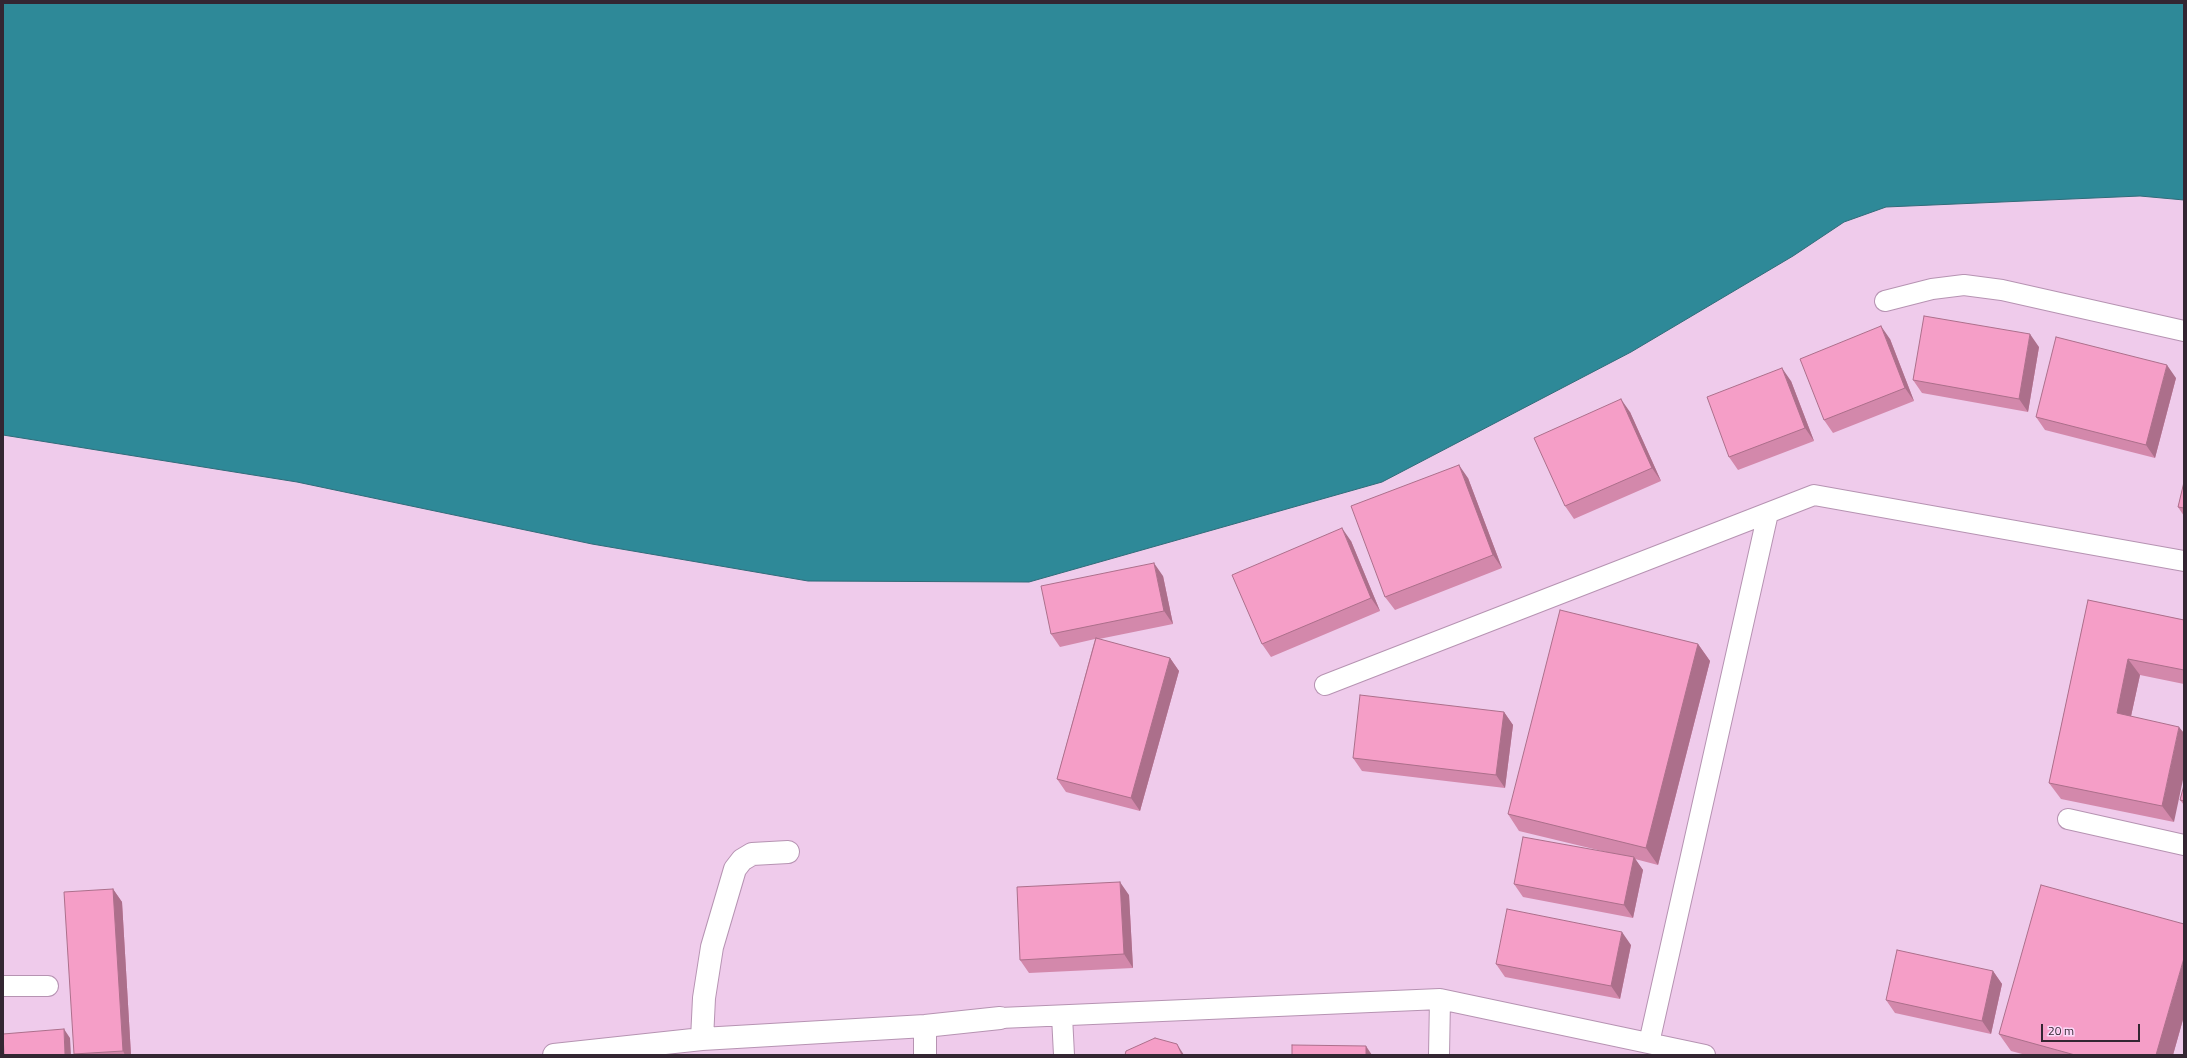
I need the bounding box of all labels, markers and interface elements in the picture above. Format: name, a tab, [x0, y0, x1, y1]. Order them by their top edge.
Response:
scale bar	[2043, 1016, 2142, 1042]
text: 20 m	[2048, 1021, 2074, 1040]

